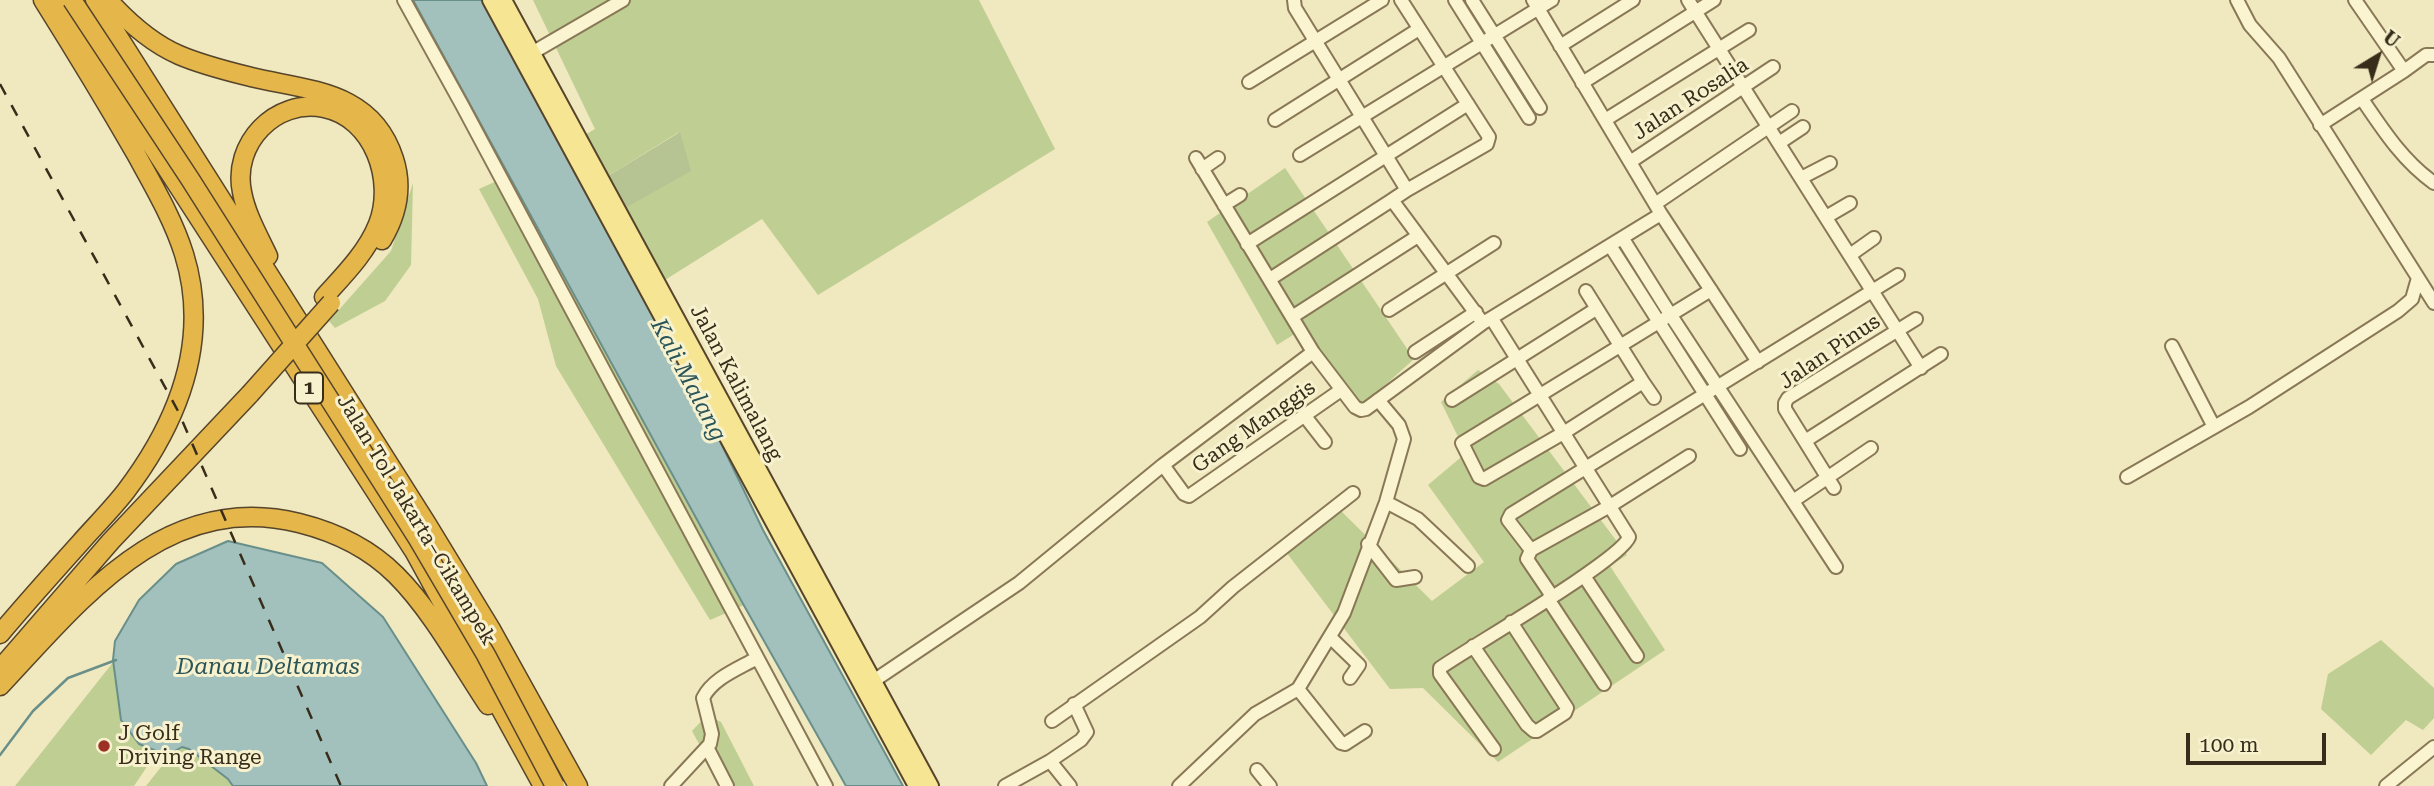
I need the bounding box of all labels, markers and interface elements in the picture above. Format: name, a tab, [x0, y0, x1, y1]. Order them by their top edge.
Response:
north arrow	[2343, 21, 2413, 91]
text: U	[2378, 25, 2404, 53]
street label: Jalan Rosalia	[1629, 52, 1753, 146]
street label: Jalan Kalimalang	[684, 301, 788, 465]
street label: Jalan Pinus	[1775, 309, 1885, 395]
water label: Kali Malang	[644, 314, 732, 446]
road number: 1	[295, 372, 323, 404]
street label: Gang Manggis	[1188, 375, 1320, 479]
street label: Jalan Tol Jakarta–Cikampek	[331, 390, 501, 650]
water label: Danau Deltamas	[176, 653, 360, 681]
scale bar	[2189, 720, 2329, 764]
place label: J Golf Driving Range	[118, 721, 261, 771]
text: 100 m	[2199, 733, 2259, 757]
marker: J Golf Driving Range	[96, 738, 112, 754]

